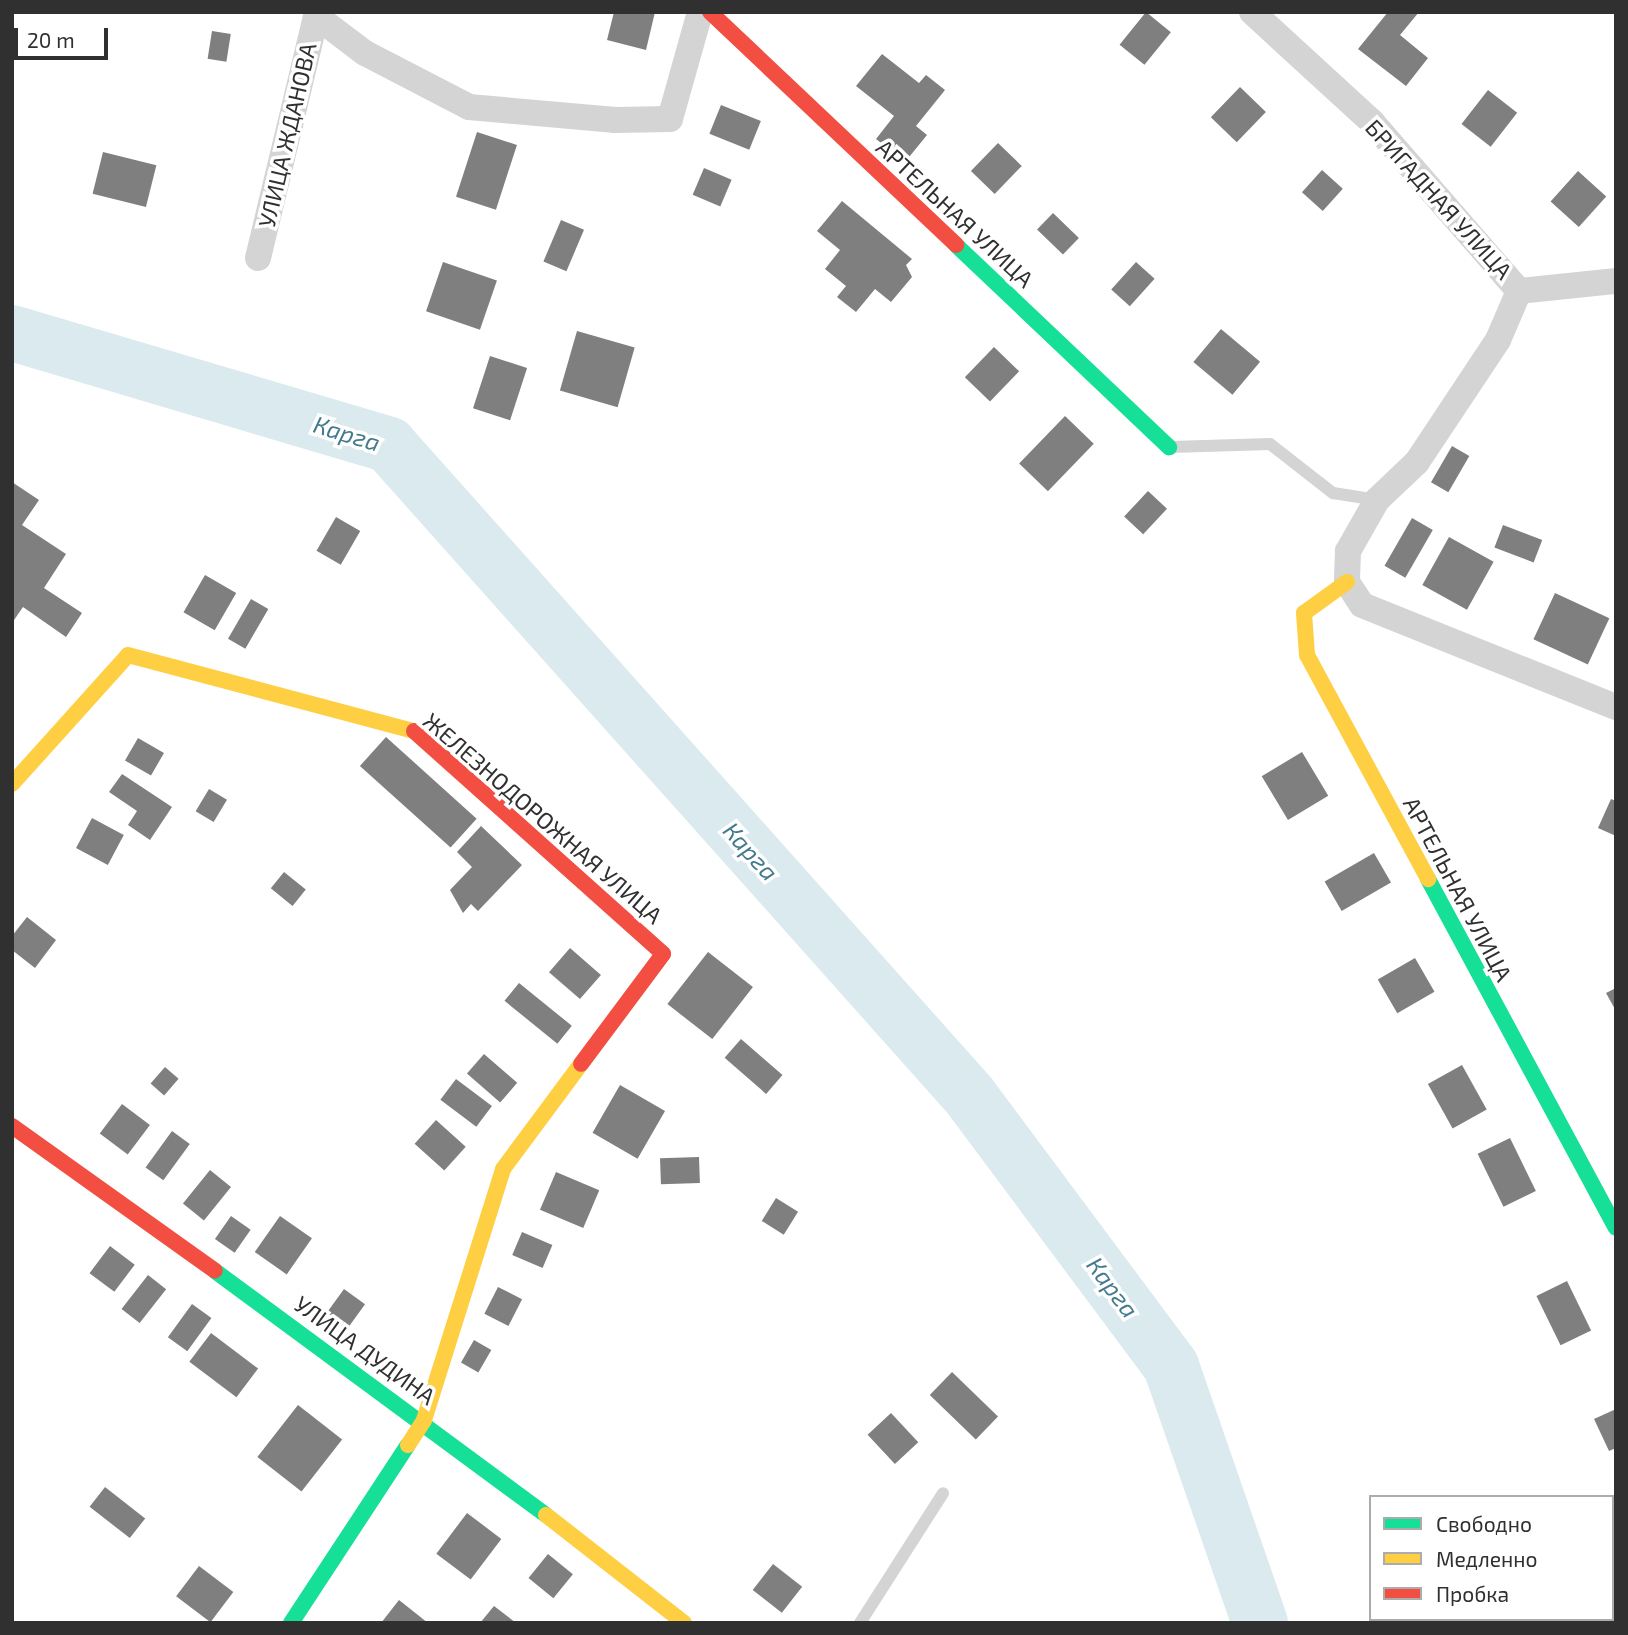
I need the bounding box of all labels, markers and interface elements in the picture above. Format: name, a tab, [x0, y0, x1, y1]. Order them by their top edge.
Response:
scale bar	[18, 14, 112, 58]
text: 20 m	[27, 27, 75, 52]
street label: УЛИЦА ЖДАНОВА	[252, 40, 322, 230]
street label: БРИГАДНАЯ УЛИЦА	[1360, 113, 1518, 285]
street label: АРТЕЛЬНАЯ УЛИЦА	[871, 133, 1039, 293]
water label: Карга	[310, 409, 384, 457]
street label: ЖЕЛЕЗНОДОРОЖНАЯ УЛИЦА	[418, 707, 668, 929]
street label: АРТЕЛЬНАЯ УЛИЦА	[1398, 792, 1518, 986]
water label: Карга	[718, 816, 784, 886]
water label: Карга	[1081, 1251, 1145, 1323]
street label: УЛИЦА ДУДИНА	[289, 1290, 441, 1410]
legend	[1369, 1495, 1614, 1621]
text: Свободно	[1436, 1511, 1532, 1536]
text: Медленно	[1436, 1546, 1538, 1571]
text: Пробка	[1436, 1581, 1509, 1606]

